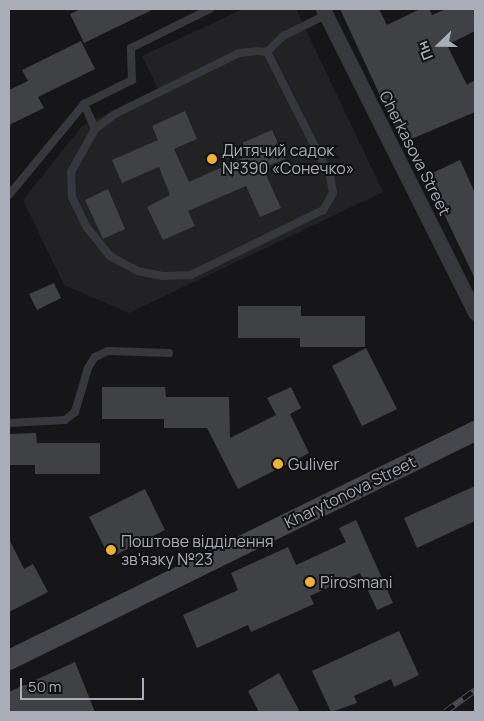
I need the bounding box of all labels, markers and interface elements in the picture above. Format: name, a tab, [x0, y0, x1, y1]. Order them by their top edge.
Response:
north arrow	[414, 20, 464, 70]
text: Пн	[412, 39, 437, 63]
street label: Cherkasova Street	[375, 88, 455, 218]
place label: Дитячий садок №390 «Сонечко»	[222, 140, 354, 178]
marker: Дитячий садок №390 «Сонечко»	[206, 153, 218, 165]
street label: Kharytonova Street	[281, 452, 419, 532]
place label: Guliver	[288, 454, 339, 474]
marker: Guliver	[272, 458, 284, 470]
place label: Поштове відділення зв'язку №23	[121, 531, 274, 569]
marker: Поштове відділення зв'язку №23	[105, 544, 117, 556]
place label: Pirosmani	[320, 572, 392, 592]
marker: Pirosmani	[304, 576, 316, 588]
scale bar	[22, 668, 146, 700]
text: 50 m	[28, 676, 62, 697]

